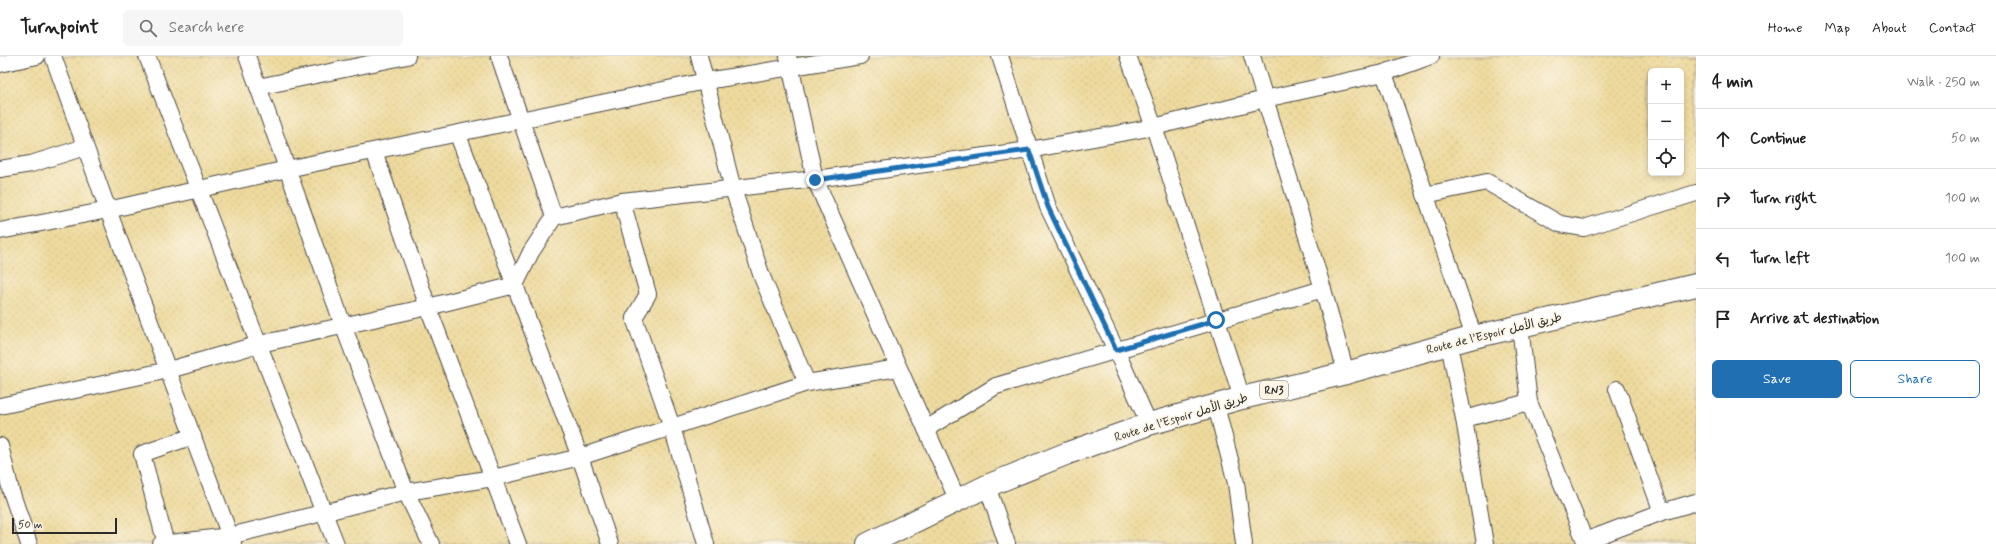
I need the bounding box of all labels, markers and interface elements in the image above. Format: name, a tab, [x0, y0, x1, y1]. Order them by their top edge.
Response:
search box	[123, 10, 403, 46]
text: Turnpoint	[20, 15, 99, 40]
icon: search	[137, 17, 159, 39]
text: Search here	[169, 18, 244, 38]
text: Home	[1768, 19, 1802, 37]
text: Map	[1824, 19, 1850, 37]
text: About	[1872, 19, 1907, 37]
text: Contact	[1929, 19, 1976, 37]
map controls	[1648, 68, 1684, 176]
button: +	[1648, 68, 1684, 104]
text: 4 min	[1712, 71, 1753, 93]
text: Walk · 250 m	[1907, 74, 1980, 91]
button: −	[1648, 104, 1684, 140]
icon: ahead	[1712, 128, 1734, 150]
text: Continue	[1750, 129, 1806, 149]
text: 50 m	[1951, 130, 1980, 147]
button: locate	[1648, 140, 1684, 176]
route end	[806, 171, 824, 189]
icon: right	[1712, 188, 1734, 210]
text: Turn right	[1750, 189, 1817, 209]
text: 100 m	[1945, 190, 1980, 207]
icon: left	[1712, 248, 1734, 270]
text: Turn left	[1750, 249, 1810, 269]
text: 100 m	[1945, 250, 1980, 267]
street label: Route de l’Espoir طريق الأمل	[1425, 308, 1564, 359]
icon: arrive	[1712, 308, 1734, 330]
text: Arrive at destination	[1750, 309, 1879, 329]
route start	[1207, 311, 1225, 329]
button: Save	[1712, 360, 1842, 398]
button: Share	[1850, 360, 1980, 398]
road number: RN3	[1260, 381, 1288, 399]
street label: Route de l’Espoir طريق الأمل	[1112, 389, 1250, 446]
scale bar	[12, 516, 117, 535]
text: 50 m	[18, 518, 43, 532]

